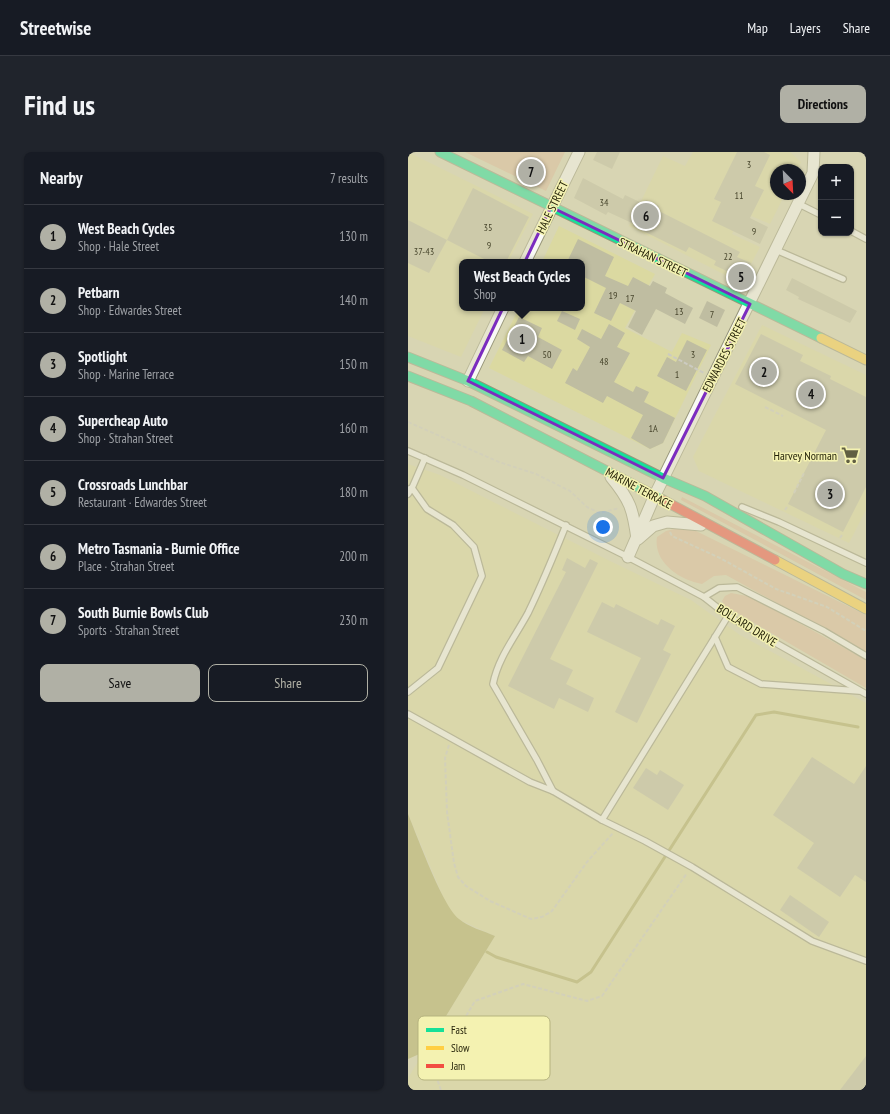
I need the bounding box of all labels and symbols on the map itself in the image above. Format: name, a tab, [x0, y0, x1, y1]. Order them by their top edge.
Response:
pin: 7	[518, 157, 544, 187]
house number: 3	[747, 158, 751, 171]
north arrow	[770, 164, 806, 200]
street label: HALE STREET	[533, 178, 571, 236]
house number: 11	[735, 189, 744, 202]
house number: 34	[600, 196, 609, 209]
pin: 6	[633, 201, 659, 231]
house number: 35	[484, 221, 493, 234]
house number: 9	[752, 225, 756, 238]
street label: STRAHAN STREET	[616, 234, 690, 280]
house number: 9	[487, 239, 491, 252]
house number: 37-43	[414, 245, 434, 258]
house number: 22	[724, 250, 733, 263]
pin: 5	[728, 262, 754, 292]
house number: 19	[609, 289, 618, 302]
house number: 17	[626, 292, 635, 305]
house number: 13	[675, 305, 684, 318]
house number: 7	[710, 308, 714, 321]
street label: EDWARDES STREET	[699, 315, 749, 395]
pin: 1	[509, 324, 535, 354]
house number: 50	[543, 348, 552, 361]
house number: 3	[691, 348, 695, 361]
house number: 48	[600, 355, 609, 368]
pin: 2	[751, 357, 777, 387]
house number: 1	[675, 368, 679, 381]
pin: 4	[798, 379, 824, 409]
house number: 1A	[648, 422, 658, 435]
supermarket icon: Harvey Norman	[840, 445, 860, 465]
place label: Harvey Norman	[774, 448, 837, 463]
street label: MARINE TERRACE	[603, 464, 675, 512]
pin: 3	[817, 479, 843, 509]
your location	[593, 517, 613, 537]
street label: BOLLARD DRIVE	[714, 601, 780, 649]
legend	[418, 1016, 550, 1080]
text: Fast	[451, 1023, 467, 1037]
text: Slow	[451, 1041, 470, 1055]
text: Jam	[450, 1059, 465, 1073]

